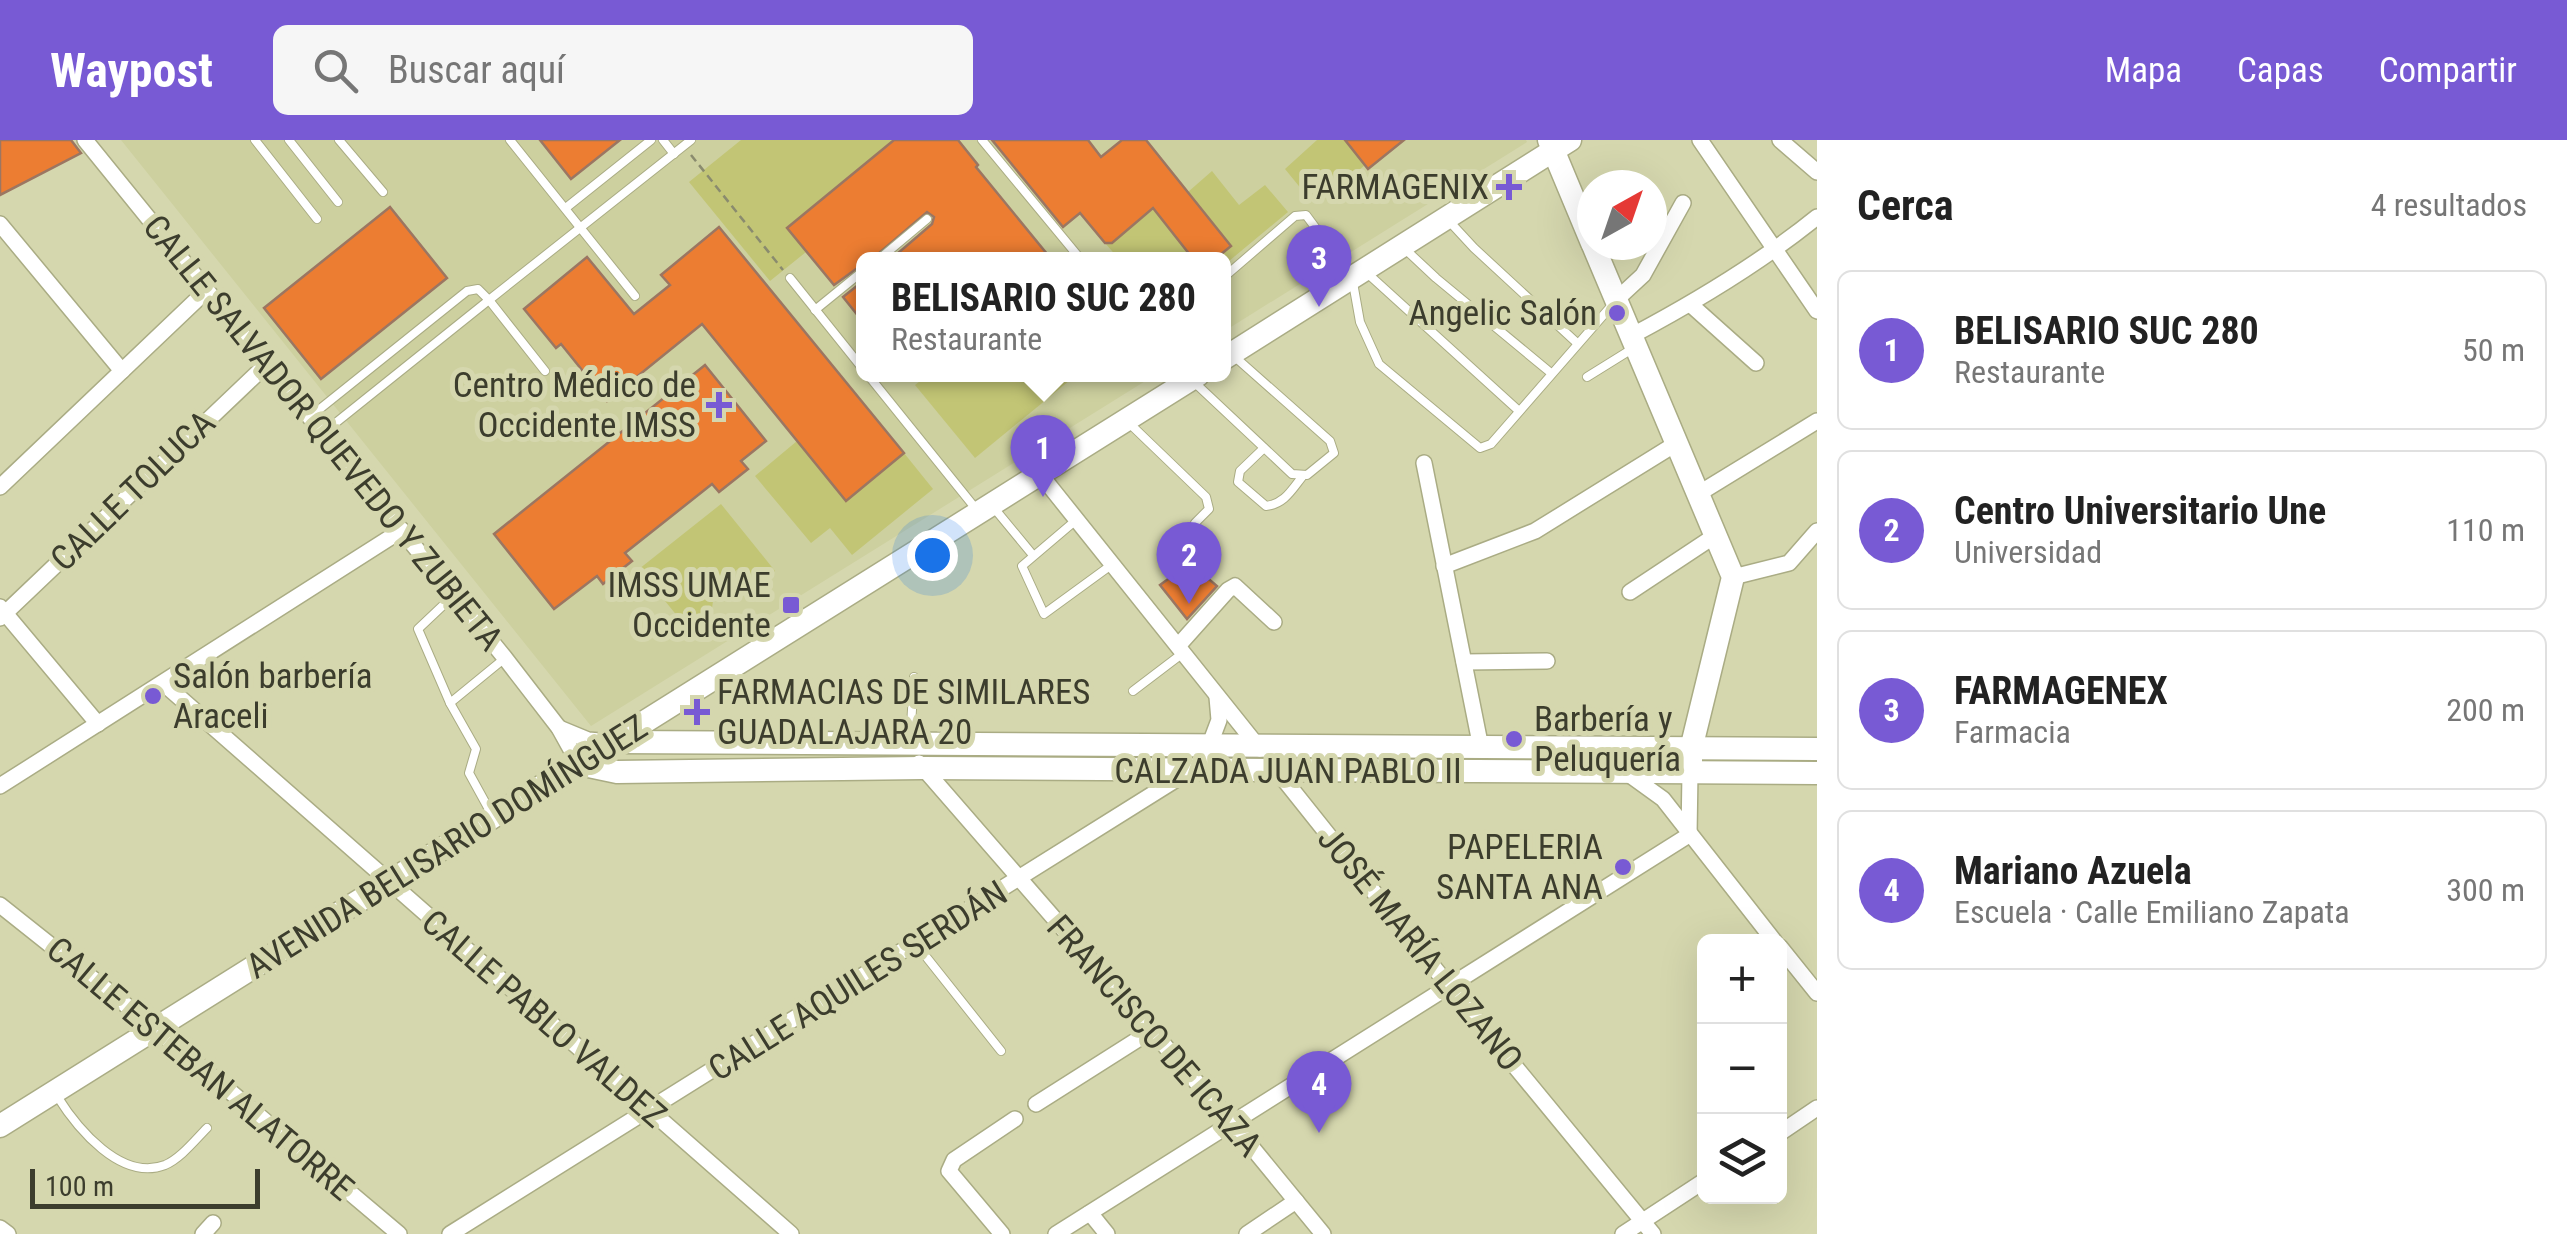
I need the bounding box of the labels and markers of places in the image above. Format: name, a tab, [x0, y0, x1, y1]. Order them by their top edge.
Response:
place label: FARMAGENIX	[1301, 167, 1489, 208]
marker: FARMAGENIX	[1498, 176, 1520, 198]
pin: 3	[1286, 224, 1352, 307]
place label: Angelic Salón	[1408, 293, 1597, 334]
marker: Angelic Salón	[1606, 302, 1628, 324]
place label: Centro Médico de Occidente IMSS	[453, 365, 696, 446]
marker: Centro Médico de Occidente IMSS	[706, 392, 732, 418]
pin: 1	[1010, 414, 1076, 497]
pin: 2	[1156, 522, 1222, 604]
place label: IMSS UMAE Occidente	[608, 565, 771, 646]
marker: IMSS UMAE Occidente	[780, 594, 802, 616]
place label: Salón barbería Araceli	[173, 656, 373, 737]
place label: FARMACIAS DE SIMILARES GUADALAJARA 20	[717, 672, 1090, 753]
marker: Salón barbería Araceli	[142, 685, 164, 707]
place label: Barbería y Peluquería	[1534, 699, 1681, 780]
marker: FARMACIAS DE SIMILARES GUADALAJARA 20	[686, 701, 708, 723]
marker: Barbería y Peluquería	[1503, 728, 1525, 750]
place label: PAPELERIA SANTA ANA	[1436, 827, 1603, 908]
marker: PAPELERIA SANTA ANA	[1612, 856, 1634, 878]
pin: 4	[1286, 1050, 1352, 1133]

